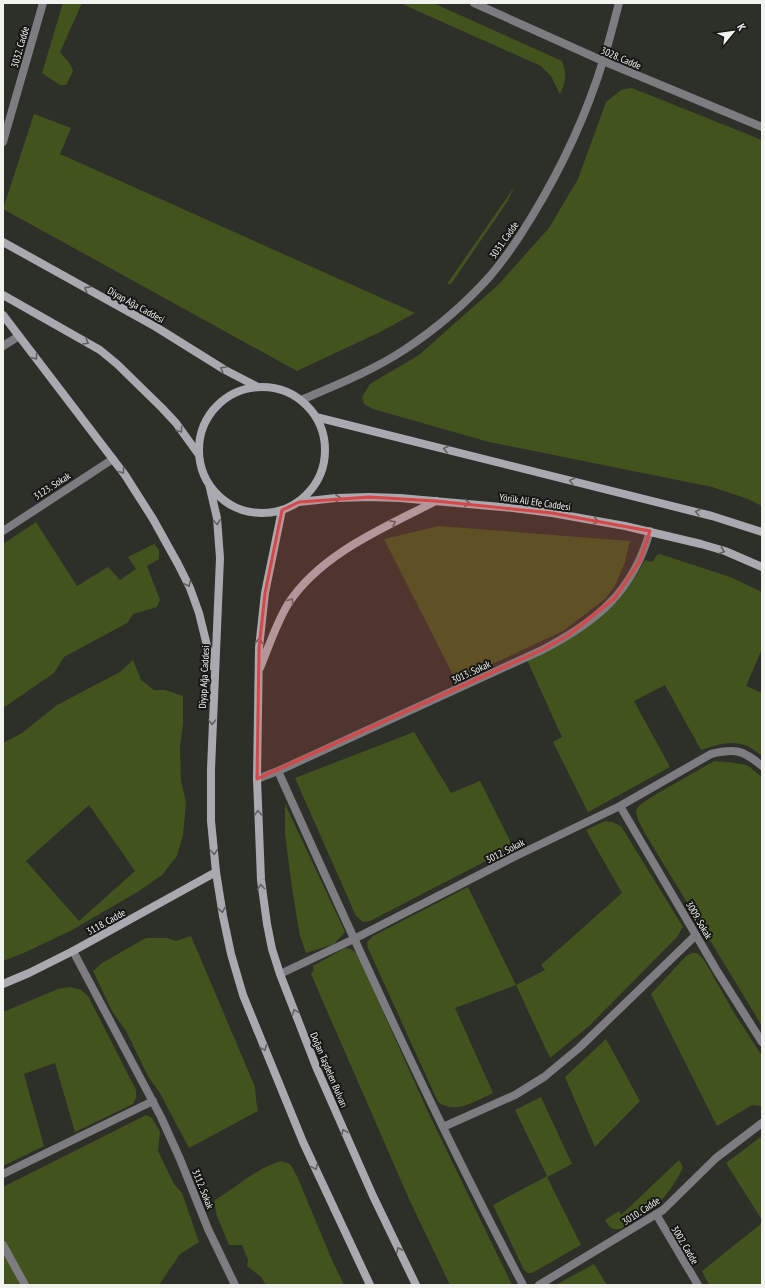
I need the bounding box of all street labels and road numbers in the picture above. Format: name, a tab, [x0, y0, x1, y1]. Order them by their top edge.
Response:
street label: 3032. Cadde	[8, 25, 32, 69]
street label: 3028. Cadde	[599, 44, 643, 72]
street label: 3031. Cadde	[486, 219, 522, 261]
street label: Diyap Ağa Caddesi	[105, 284, 167, 326]
street label: 3123. Sokak	[31, 469, 73, 503]
street label: Yörük Ali Efe Caddesi	[498, 491, 572, 513]
street label: Diyap Ağa Caddesi	[196, 645, 212, 709]
street label: 3013. Sokak	[449, 657, 493, 687]
street label: 3012. Sokak	[484, 836, 527, 866]
street label: 3009. Sokak	[683, 899, 715, 941]
street label: 3118. Cadde	[84, 906, 128, 938]
street label: Doğan Taşdelen Bulvarı	[307, 1030, 351, 1110]
street label: 3112. Sokak	[189, 1167, 217, 1211]
street label: 3010. Cadde	[620, 1194, 662, 1228]
street label: 3002. Cadde	[668, 1223, 702, 1267]

